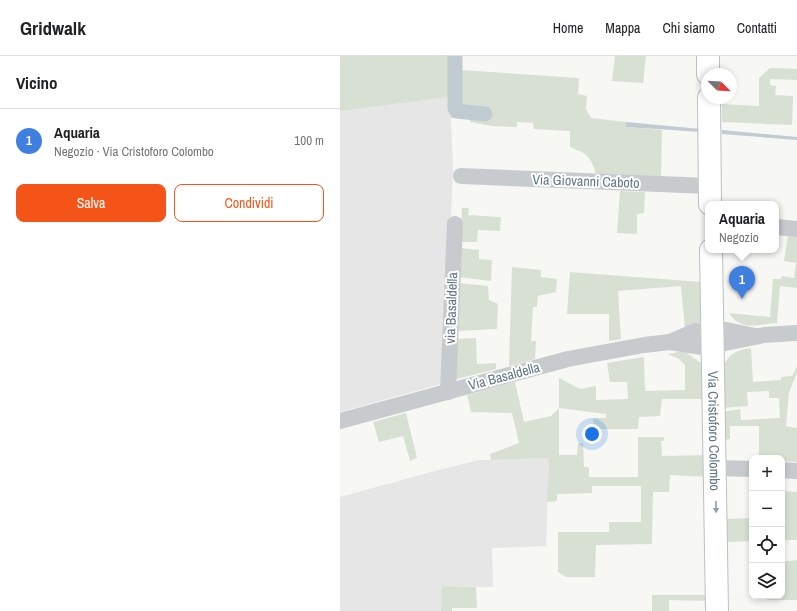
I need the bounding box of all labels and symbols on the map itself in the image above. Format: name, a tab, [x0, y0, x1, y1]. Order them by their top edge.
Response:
north arrow	[701, 68, 737, 104]
street label: Via Giovanni Caboto	[532, 170, 640, 192]
pin: 1	[729, 266, 755, 299]
street label: via Basaldella	[441, 271, 461, 344]
street label: Via Basaldella	[466, 358, 542, 394]
street label: Via Cristoforo Colombo	[704, 371, 724, 491]
your location	[582, 424, 602, 444]
one-way arrow	[713, 501, 719, 514]

